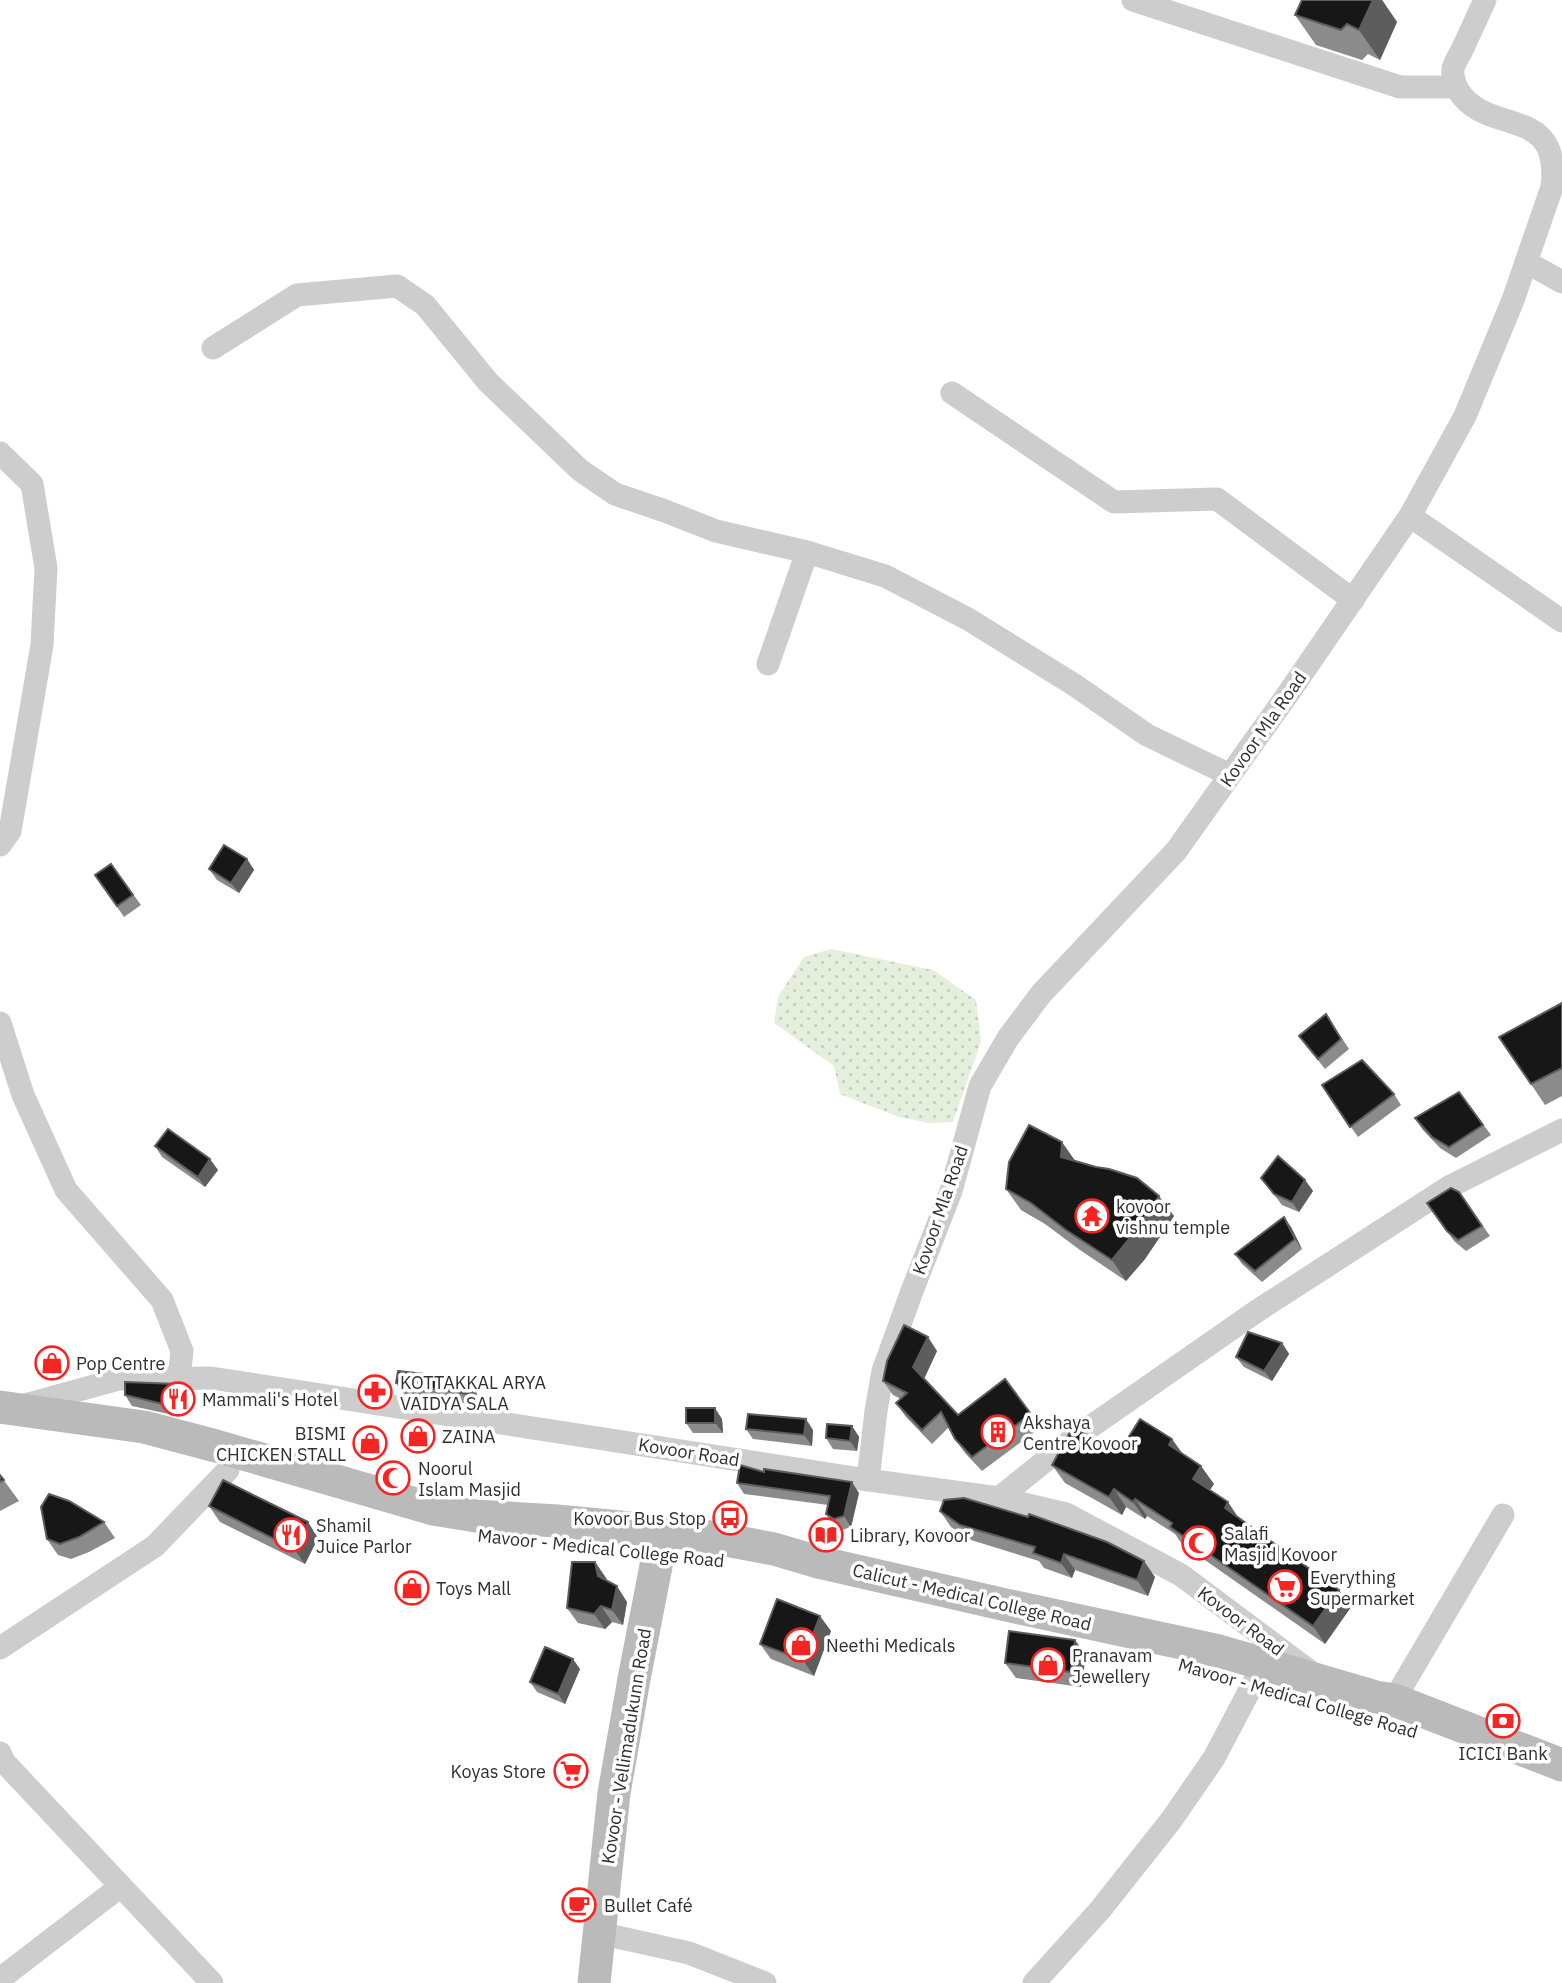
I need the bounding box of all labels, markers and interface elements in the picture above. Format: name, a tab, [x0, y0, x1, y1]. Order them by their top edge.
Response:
street label: Kovoor Mla Road	[1215, 667, 1311, 791]
street label: Kovoor Mla Road	[907, 1142, 973, 1278]
place label: kovoor vishnu temple	[1116, 1195, 1230, 1239]
temple icon: kovoor vishnu temple	[1073, 1197, 1111, 1235]
shop icon: Pop Centre	[33, 1344, 71, 1382]
place label: Pop Centre	[76, 1352, 165, 1375]
place label: KOTTAKKAL ARYA VAIDYA SALA	[400, 1371, 546, 1415]
pharmacy icon: KOTTAKKAL ARYA VAIDYA SALA	[356, 1373, 394, 1411]
restaurant icon: Mammali's Hotel	[159, 1380, 197, 1418]
place label: Mammali's Hotel	[202, 1388, 338, 1411]
place label: Akshaya Centre Kovoor	[1023, 1411, 1138, 1455]
building icon: Akshaya Centre Kovoor	[979, 1413, 1017, 1451]
shop icon: ZAINA	[399, 1417, 437, 1455]
place label: BISMI CHICKEN STALL	[216, 1422, 346, 1466]
shop icon: BISMI CHICKEN STALL	[351, 1424, 389, 1462]
place label: ZAINA	[442, 1425, 496, 1448]
street label: Kovoor Road	[637, 1433, 741, 1471]
place label: Noorul Islam Masjid	[418, 1457, 521, 1501]
mosque icon: Noorul Islam Masjid	[374, 1459, 412, 1497]
bus stop icon: Kovoor Bus Stop	[711, 1499, 749, 1537]
place label: Kovoor Bus Stop	[573, 1507, 706, 1530]
place label: Shamil Juice Parlor	[316, 1514, 412, 1558]
restaurant icon: Shamil Juice Parlor	[272, 1516, 310, 1554]
library icon: Library, Kovoor	[807, 1516, 845, 1554]
place label: Salafi Masjid Kovoor	[1224, 1522, 1337, 1566]
street label: Mavoor - Medical College Road	[476, 1524, 726, 1572]
place label: Library, Kovoor	[850, 1524, 971, 1547]
mosque icon: Salafi Masjid Kovoor	[1180, 1524, 1218, 1562]
street label: Calicut - Medical College Road	[850, 1558, 1094, 1636]
place label: Everything Supermarket	[1310, 1566, 1415, 1610]
supermarket icon: Everything Supermarket	[1266, 1568, 1304, 1606]
shop icon: Toys Mall	[393, 1569, 431, 1607]
place label: Toys Mall	[436, 1577, 511, 1600]
street label: Kovoor Road	[1193, 1581, 1289, 1661]
shop icon: Neethi Medicals	[782, 1626, 820, 1664]
street label: Kovoor - Vellimadukunn Road	[596, 1627, 656, 1865]
place label: Neethi Medicals	[826, 1634, 956, 1657]
place label: Pranavam Jewellery	[1072, 1644, 1153, 1688]
shop icon: Pranavam Jewellery	[1029, 1646, 1067, 1684]
street label: Mavoor - Medical College Road	[1176, 1653, 1420, 1743]
bank icon: ICICI Bank	[1484, 1702, 1522, 1740]
place label: ICICI Bank	[1458, 1742, 1548, 1765]
supermarket icon: Koyas Store	[552, 1752, 590, 1790]
place label: Koyas Store	[451, 1760, 546, 1783]
cafe icon: Bullet Café	[560, 1886, 598, 1924]
place label: Bullet Café	[604, 1894, 693, 1917]

